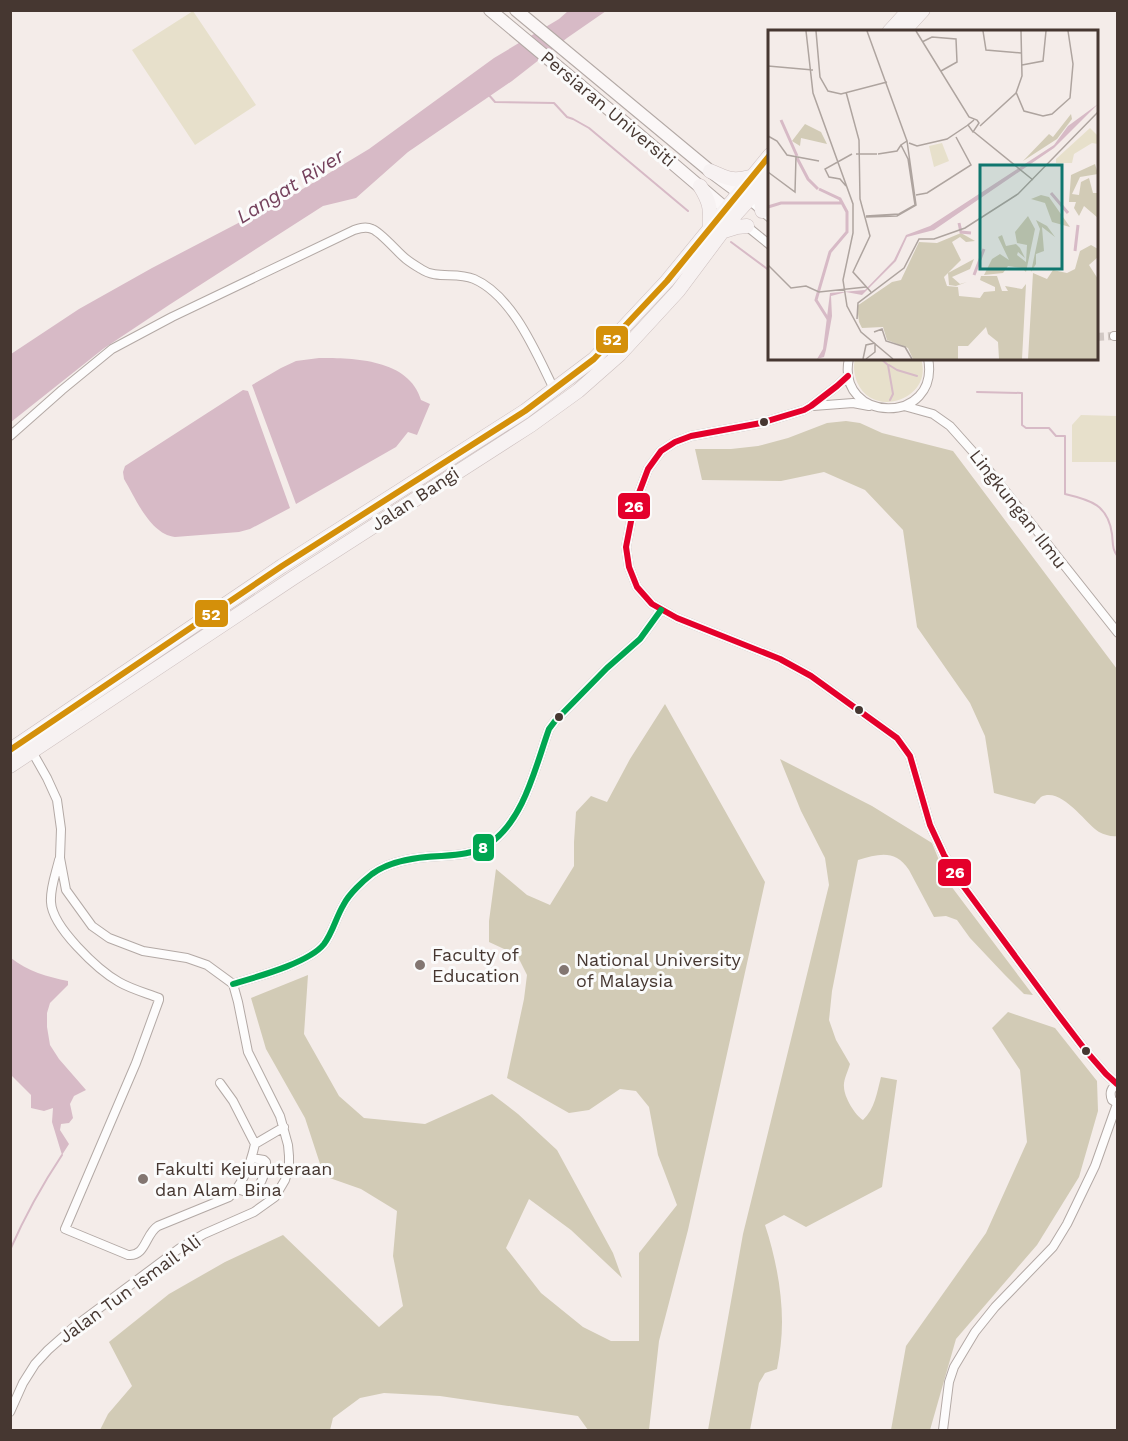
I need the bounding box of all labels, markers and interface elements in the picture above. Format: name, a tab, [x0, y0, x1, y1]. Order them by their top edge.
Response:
inset map	[768, 30, 1098, 360]
street label: Persiaran Universiti	[537, 46, 680, 171]
water label: Langat River	[232, 143, 349, 229]
line badge: 52	[595, 325, 629, 354]
text: 52	[603, 330, 621, 349]
unlabelled marker	[758, 416, 770, 428]
street label: Lingkungan Ilmu	[966, 445, 1071, 572]
street label: Jalan Bangi	[367, 462, 463, 535]
line badge: 26	[617, 492, 651, 520]
text: 26	[624, 497, 644, 516]
line badge: 52	[194, 599, 229, 628]
text: 52	[202, 605, 220, 624]
unlabelled marker	[853, 704, 865, 716]
unlabelled marker	[553, 711, 565, 723]
line badge: 8	[472, 833, 495, 862]
text: 8	[478, 838, 488, 857]
line badge: 26	[937, 858, 972, 887]
text: 26	[945, 863, 965, 882]
place label: Faculty of Education	[432, 944, 520, 986]
place label: National University of Malaysia	[576, 949, 742, 991]
marker: Faculty of Education	[413, 958, 427, 972]
marker: National University of Malaysia	[557, 963, 571, 977]
unlabelled marker	[1080, 1045, 1092, 1057]
place label: Fakulti Kejuruteraan dan Alam Bina	[155, 1158, 333, 1200]
marker: Fakulti Kejuruteraan dan Alam Bina	[136, 1172, 150, 1186]
street label: Jalan Tun Ismail Ali	[55, 1230, 205, 1347]

